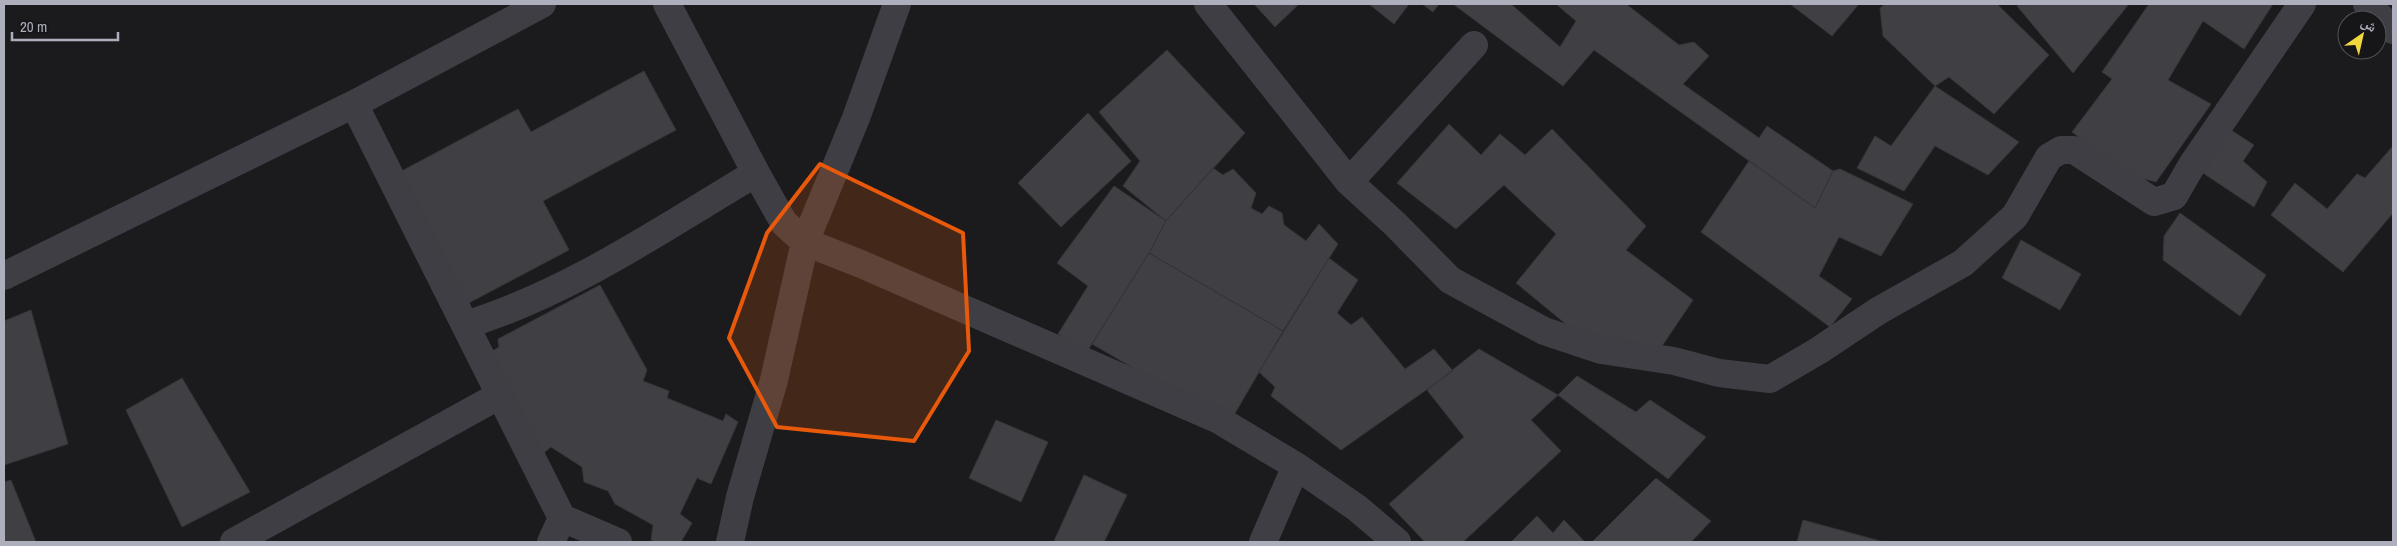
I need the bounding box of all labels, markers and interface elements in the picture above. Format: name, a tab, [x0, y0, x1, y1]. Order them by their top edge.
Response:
scale bar	[12, 10, 119, 42]
north arrow	[2337, 10, 2387, 60]
text: ش	[2358, 13, 2381, 36]
text: 20 m	[20, 16, 47, 37]

